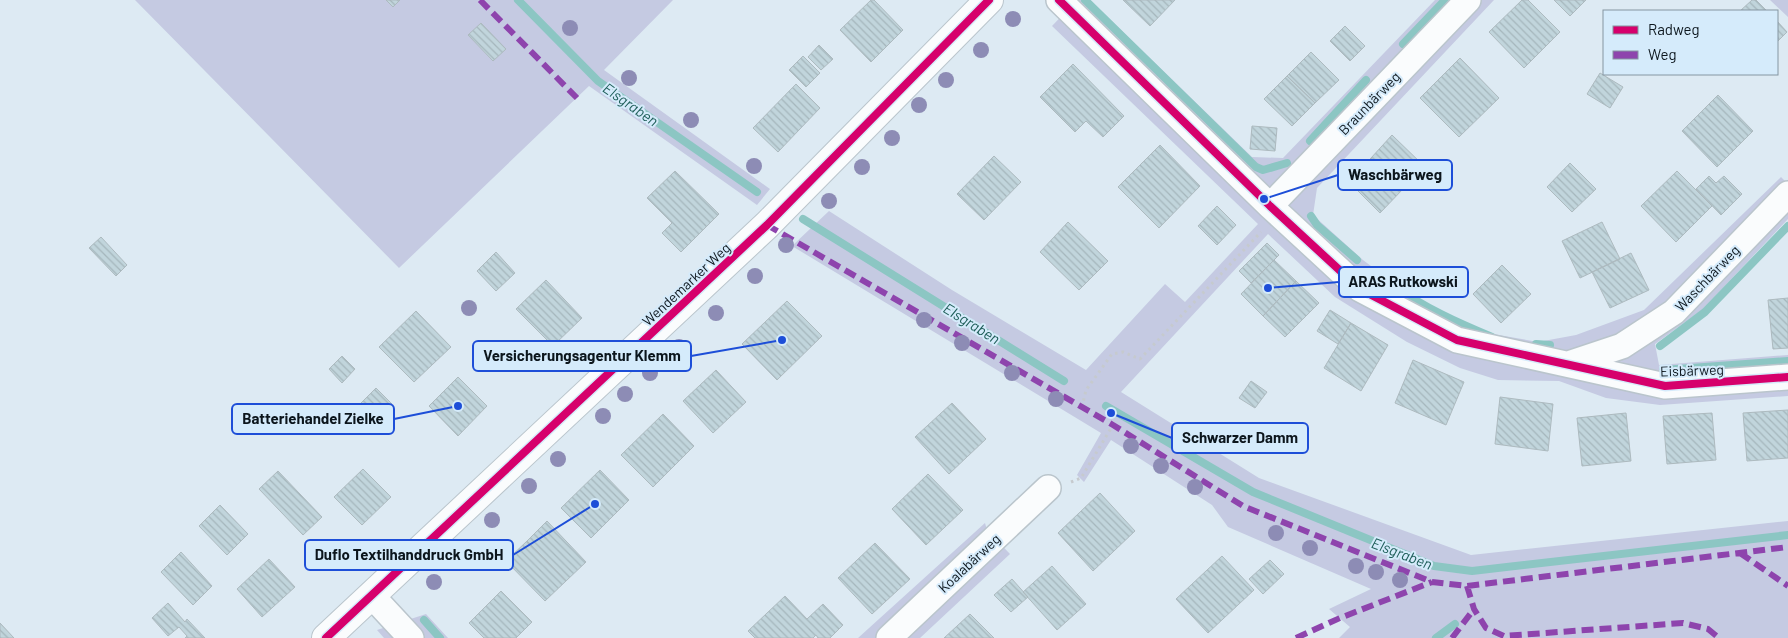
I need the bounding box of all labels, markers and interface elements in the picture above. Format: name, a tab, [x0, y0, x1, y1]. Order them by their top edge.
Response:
legend	[1603, 10, 1778, 75]
text: Radweg	[1648, 20, 1700, 38]
text: Weg	[1648, 45, 1676, 63]
street label: Braunbärweg	[1335, 68, 1403, 138]
water label: Elsgraben	[600, 78, 662, 130]
callout: Waschbärweg	[1338, 160, 1452, 190]
text: Waschbärweg	[1348, 165, 1442, 183]
street label: Wendemarker Weg	[638, 239, 734, 329]
street label: Waschbärweg	[1671, 241, 1743, 315]
callout: ARAS Rutkowski	[1339, 267, 1468, 297]
text: ARAS Rutkowski	[1348, 272, 1458, 290]
water label: Elsgraben	[940, 299, 1004, 348]
callout: Versicherungsagentur Klemm	[473, 341, 691, 371]
text: Versicherungsagentur Klemm	[483, 346, 681, 364]
street label: Eisbärweg	[1660, 360, 1724, 380]
callout: Batteriehandel Zielke	[232, 404, 394, 434]
text: Batteriehandel Zielke	[242, 409, 384, 427]
callout: Schwarzer Damm	[1172, 423, 1308, 453]
text: Schwarzer Damm	[1182, 428, 1298, 446]
street label: Koalabärweg	[934, 530, 1004, 596]
water label: Elsgraben	[1369, 533, 1435, 573]
callout: Duflo Textilhanddruck GmbH	[305, 540, 513, 570]
text: Duflo Textilhanddruck GmbH	[315, 545, 503, 563]

